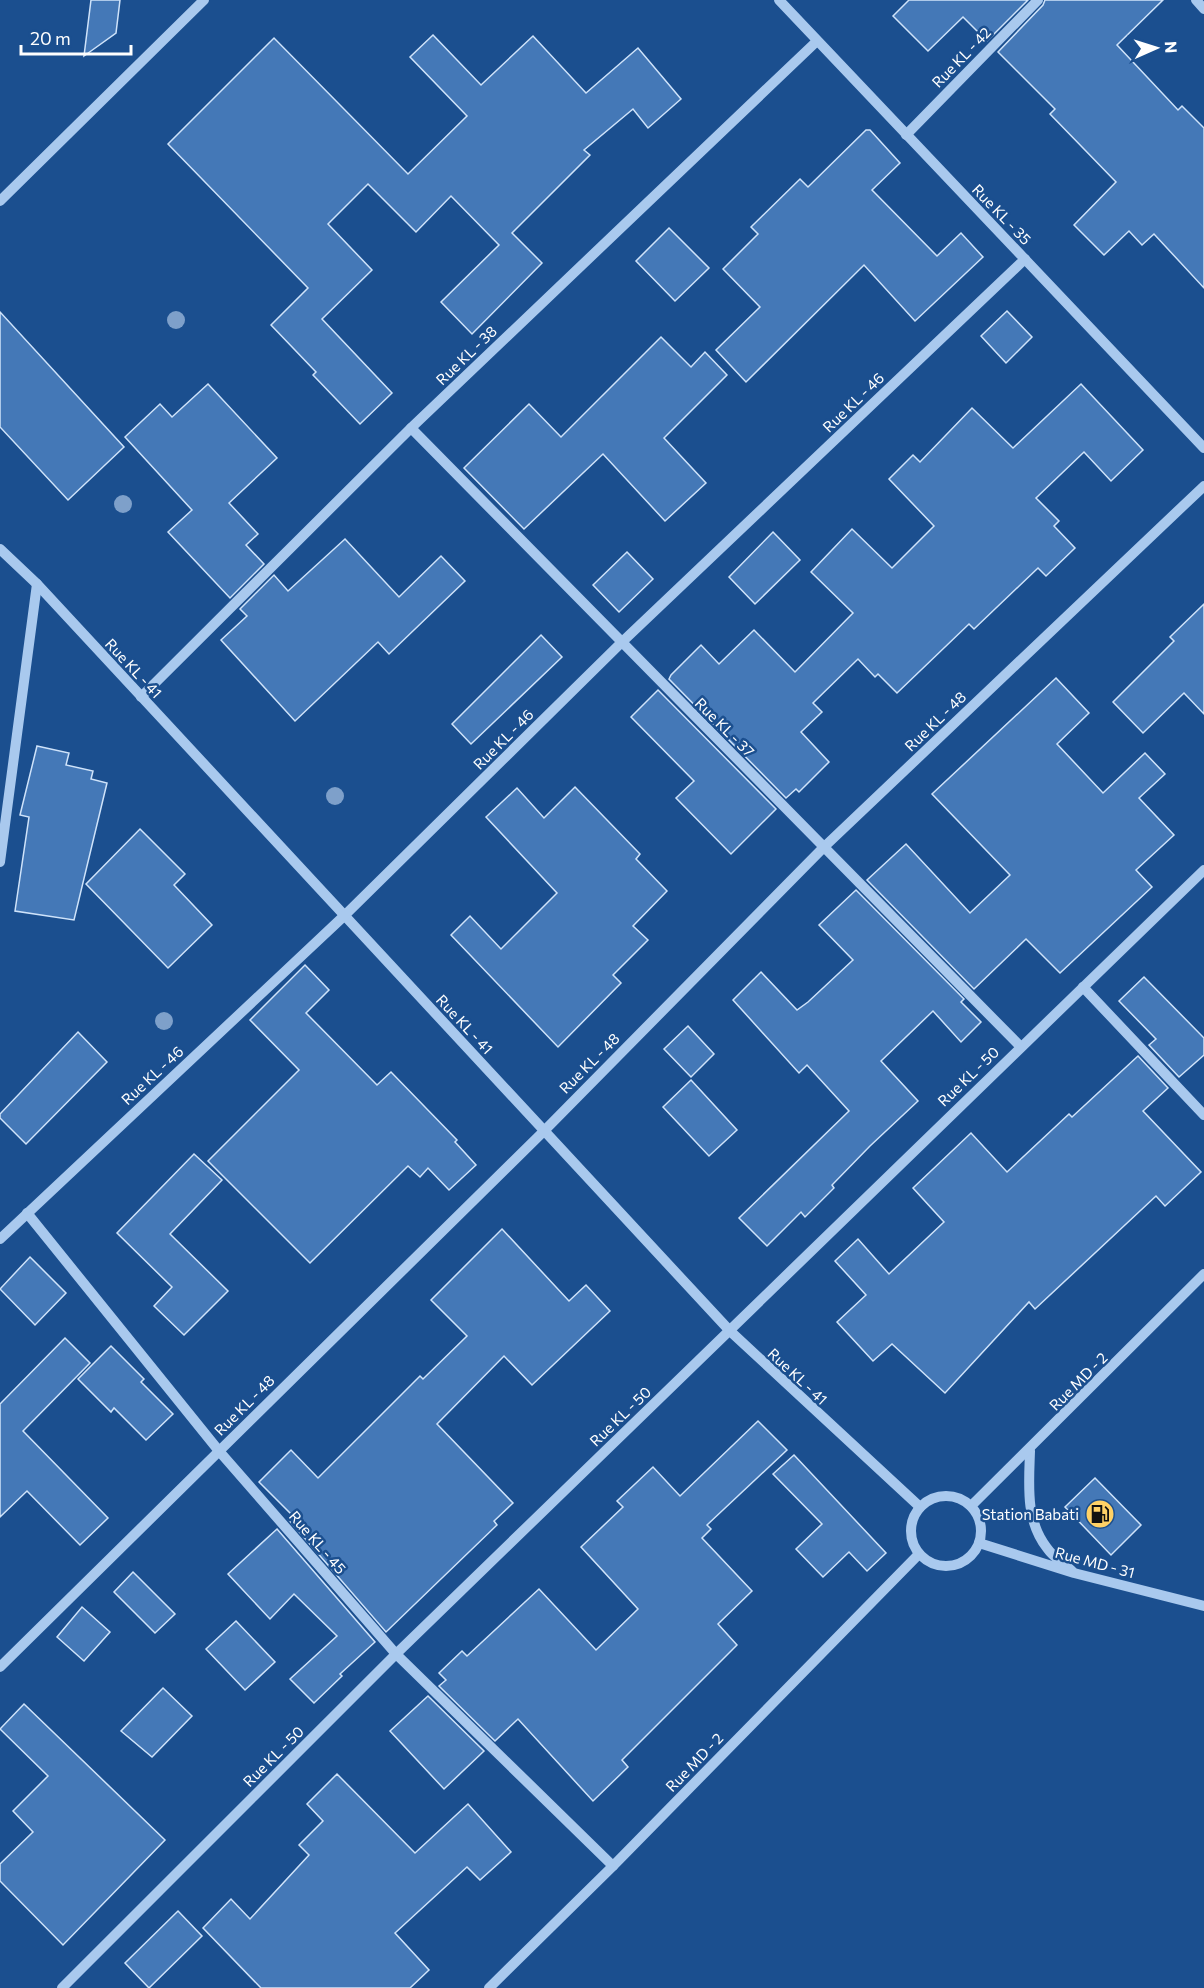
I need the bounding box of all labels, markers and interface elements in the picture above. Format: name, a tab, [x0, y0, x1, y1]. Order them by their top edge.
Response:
scale bar	[21, 18, 130, 56]
north arrow	[1126, 18, 1186, 78]
street label: Rue KL - 42	[928, 23, 994, 91]
text: 20 m	[30, 27, 71, 49]
text: N	[1162, 41, 1181, 54]
street label: Rue KL - 35	[969, 180, 1035, 248]
street label: Rue KL - 38	[432, 322, 500, 388]
street label: Rue KL - 46	[819, 368, 887, 436]
street label: Rue KL - 41	[102, 634, 166, 702]
street label: Rue KL - 48	[901, 687, 969, 755]
street label: Rue KL - 37	[692, 694, 758, 760]
street label: Rue KL - 46	[469, 705, 537, 773]
street label: Rue KL - 41	[433, 990, 497, 1058]
street label: Rue KL - 48	[555, 1029, 623, 1097]
street label: Rue KL - 46	[117, 1042, 187, 1108]
street label: Rue KL - 50	[934, 1042, 1002, 1110]
street label: Rue KL - 41	[764, 1344, 832, 1408]
street label: Rue MD - 2	[1045, 1348, 1111, 1414]
street label: Rue KL - 48	[210, 1371, 278, 1439]
street label: Rue KL - 50	[586, 1382, 654, 1450]
fuel station icon: Station Babati	[1084, 1498, 1116, 1530]
place label: Station Babati	[982, 1505, 1079, 1523]
street label: Rue KL - 45	[286, 1507, 350, 1577]
street label: Rue MD - 31	[1053, 1543, 1137, 1581]
street label: Rue KL - 50	[239, 1722, 307, 1790]
street label: Rue MD - 2	[661, 1729, 727, 1795]

